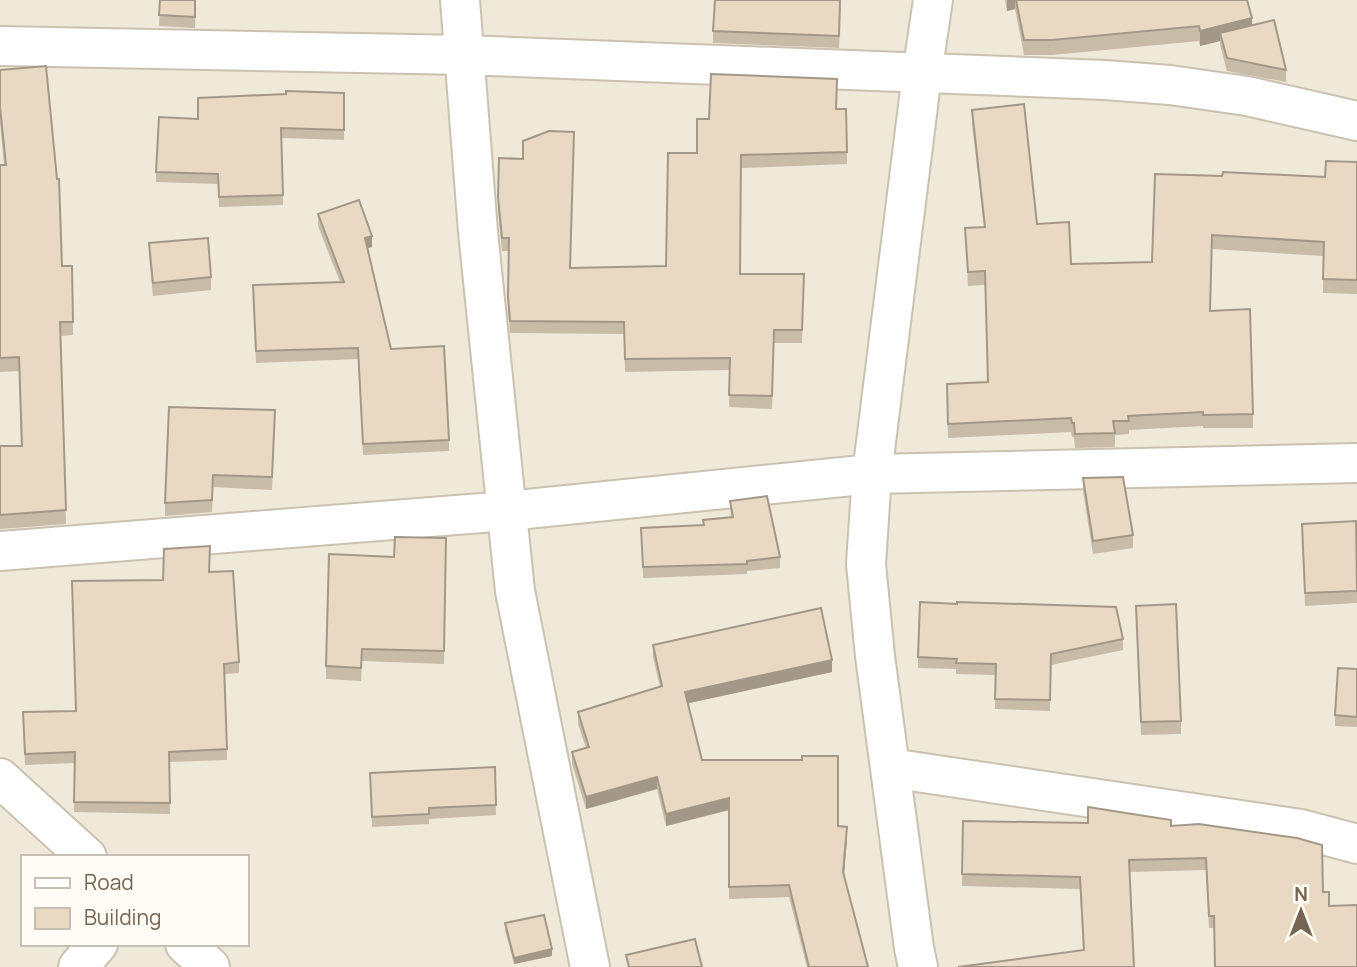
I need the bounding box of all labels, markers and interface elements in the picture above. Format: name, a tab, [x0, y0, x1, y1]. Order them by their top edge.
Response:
legend	[21, 855, 248, 946]
text: Road	[84, 868, 134, 896]
north arrow	[1266, 876, 1336, 946]
text: N	[1294, 881, 1308, 907]
text: Building	[84, 903, 161, 931]

